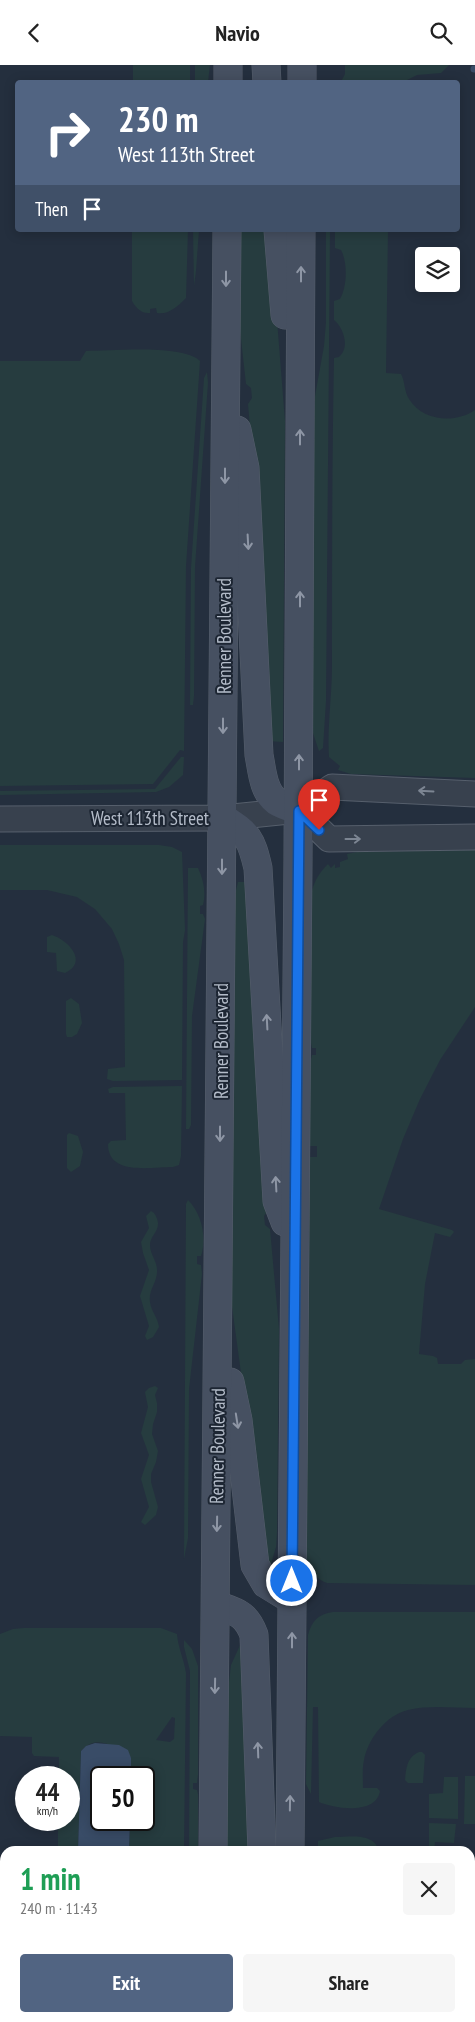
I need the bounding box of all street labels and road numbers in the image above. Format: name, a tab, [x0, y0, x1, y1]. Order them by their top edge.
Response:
street label: Renner Boulevard	[212, 578, 236, 694]
street label: West 113th Street	[91, 806, 210, 830]
street label: Renner Boulevard	[209, 983, 233, 1099]
street label: Renner Boulevard	[204, 1388, 230, 1504]

